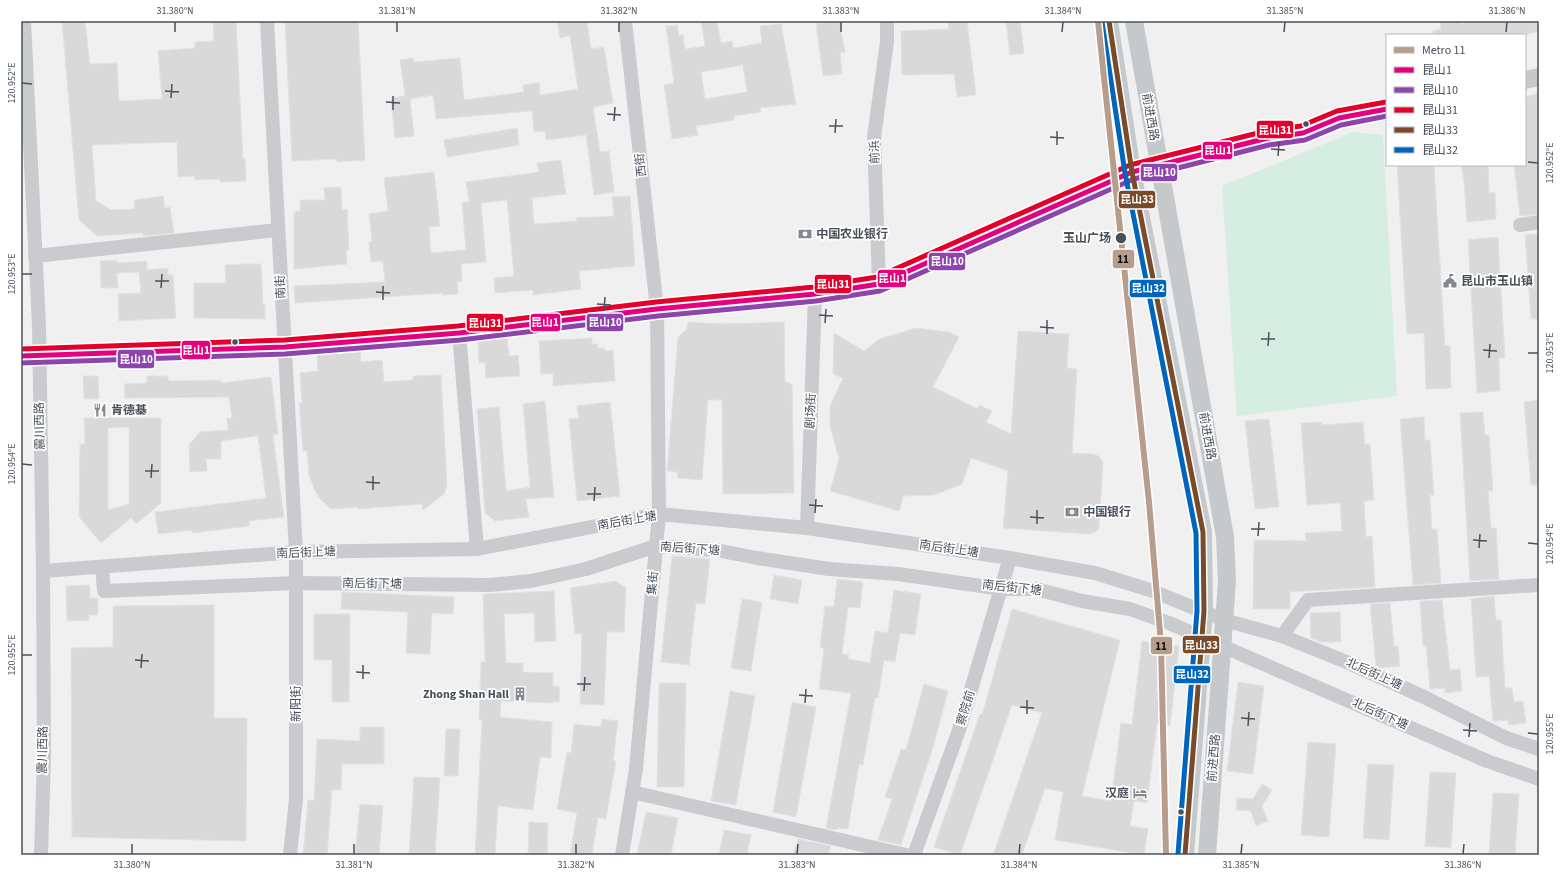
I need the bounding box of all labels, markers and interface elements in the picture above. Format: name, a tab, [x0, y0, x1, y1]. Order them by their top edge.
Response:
text: 31.380°N	[156, 4, 194, 18]
text: 31.381°N	[378, 4, 416, 18]
text: 31.382°N	[600, 4, 638, 18]
text: 31.383°N	[822, 4, 860, 18]
text: 31.384°N	[1044, 4, 1082, 18]
text: 31.385°N	[1266, 4, 1304, 18]
text: 31.386°N	[1488, 4, 1526, 18]
legend	[1386, 34, 1526, 166]
text: Metro 11	[1422, 42, 1466, 59]
text: 昆山1	[1422, 62, 1452, 79]
text: 120.952°E	[5, 63, 19, 103]
text: 昆山10	[1422, 82, 1458, 99]
street label: 前进西路	[1137, 92, 1163, 142]
text: 昆山31	[1422, 102, 1458, 119]
unlabelled marker	[1301, 119, 1311, 129]
line badge: 昆山31	[1256, 120, 1294, 139]
text: 昆山33	[1422, 122, 1458, 139]
text: 昆山31	[1258, 123, 1292, 138]
street label: 前浜	[866, 140, 884, 164]
line badge: 昆山1	[1202, 141, 1233, 160]
text: 昆山32	[1422, 142, 1458, 159]
text: 昆山1	[1204, 143, 1232, 158]
text: 120.952°E	[1543, 143, 1557, 183]
street label: 西街	[631, 152, 651, 178]
line badge: 昆山10	[1140, 163, 1178, 182]
text: 昆山10	[1142, 165, 1176, 180]
line badge: 昆山33	[1118, 190, 1156, 209]
text: 昆山33	[1120, 192, 1154, 207]
bank icon: 中国农业银行	[797, 226, 813, 242]
place label: 中国农业银行	[816, 226, 888, 243]
place label: 玉山广场	[1063, 230, 1111, 247]
marker: 玉山广场	[1114, 231, 1128, 245]
line badge: 11	[1112, 249, 1135, 269]
line badge: 昆山10	[928, 252, 966, 271]
text: 11	[1117, 252, 1129, 267]
text: 120.953°E	[5, 254, 19, 294]
text: 昆山10	[930, 254, 964, 269]
line badge: 昆山1	[877, 269, 907, 288]
text: 昆山1	[878, 271, 906, 286]
public building icon: 昆山市玉山镇	[1442, 273, 1458, 289]
place label: 昆山市玉山镇	[1461, 273, 1533, 290]
line badge: 昆山31	[814, 274, 852, 294]
street label: 南街	[272, 275, 290, 299]
text: 昆山31	[816, 277, 850, 292]
line badge: 昆山32	[1129, 279, 1167, 298]
text: 昆山32	[1131, 281, 1165, 296]
line badge: 昆山31	[466, 313, 504, 332]
line badge: 昆山1	[530, 313, 561, 332]
line badge: 昆山10	[586, 313, 624, 332]
text: 昆山1	[531, 315, 559, 330]
text: 昆山10	[588, 315, 622, 330]
text: 昆山31	[468, 316, 502, 331]
text: 120.953°E	[1543, 333, 1557, 373]
unlabelled marker	[230, 337, 240, 347]
line badge: 昆山1	[181, 340, 211, 360]
text: 昆山1	[182, 343, 210, 358]
line badge: 昆山10	[117, 349, 155, 369]
text: 昆山10	[119, 352, 153, 367]
street label: 剧场街	[802, 393, 820, 429]
street label: 震川西路	[31, 402, 49, 450]
restaurant icon: 肯德基	[92, 402, 108, 418]
place label: 肯德基	[111, 402, 147, 419]
street label: 前进西路	[1194, 411, 1220, 461]
text: 120.954°E	[5, 444, 19, 484]
bank icon: 中国银行	[1064, 504, 1080, 520]
place label: 中国银行	[1083, 504, 1131, 521]
street label: 南后街上塘	[596, 507, 658, 535]
text: 120.954°E	[1543, 524, 1557, 564]
street label: 南后街上塘	[918, 536, 980, 562]
street label: 南后街下塘	[659, 538, 721, 560]
street label: 南后街上塘	[276, 543, 336, 563]
street label: 集街	[643, 570, 663, 596]
street label: 南后街下塘	[342, 575, 402, 593]
street label: 南后街下塘	[981, 576, 1043, 600]
text: 120.955°E	[5, 635, 19, 675]
line badge: 昆山33	[1182, 635, 1220, 654]
line badge: 11	[1150, 636, 1173, 655]
text: 昆山33	[1184, 638, 1218, 653]
text: 11	[1155, 639, 1167, 654]
street label: 北后街上塘	[1343, 654, 1405, 694]
line badge: 昆山32	[1173, 665, 1211, 684]
text: 昆山32	[1175, 667, 1209, 682]
street label: 新阳街	[288, 686, 305, 722]
place label: Zhong Shan Hall	[423, 686, 510, 703]
building icon: Zhong Shan Hall	[512, 686, 528, 702]
street label: 察院前	[953, 688, 979, 728]
street label: 北后街下塘	[1349, 694, 1411, 734]
text: 120.955°E	[1543, 714, 1557, 754]
street label: 震川西路	[34, 726, 52, 774]
street label: 前进西路	[1203, 733, 1225, 783]
place label: 汉庭	[1105, 785, 1129, 802]
hotel icon: 汉庭	[1132, 785, 1148, 801]
unlabelled marker	[1176, 807, 1186, 817]
text: 31.380°N	[113, 858, 151, 872]
text: 31.381°N	[335, 858, 373, 872]
text: 31.382°N	[557, 858, 595, 872]
text: 31.383°N	[778, 858, 816, 872]
text: 31.384°N	[1000, 858, 1038, 872]
text: 31.385°N	[1222, 858, 1260, 872]
text: 31.386°N	[1444, 858, 1482, 872]

